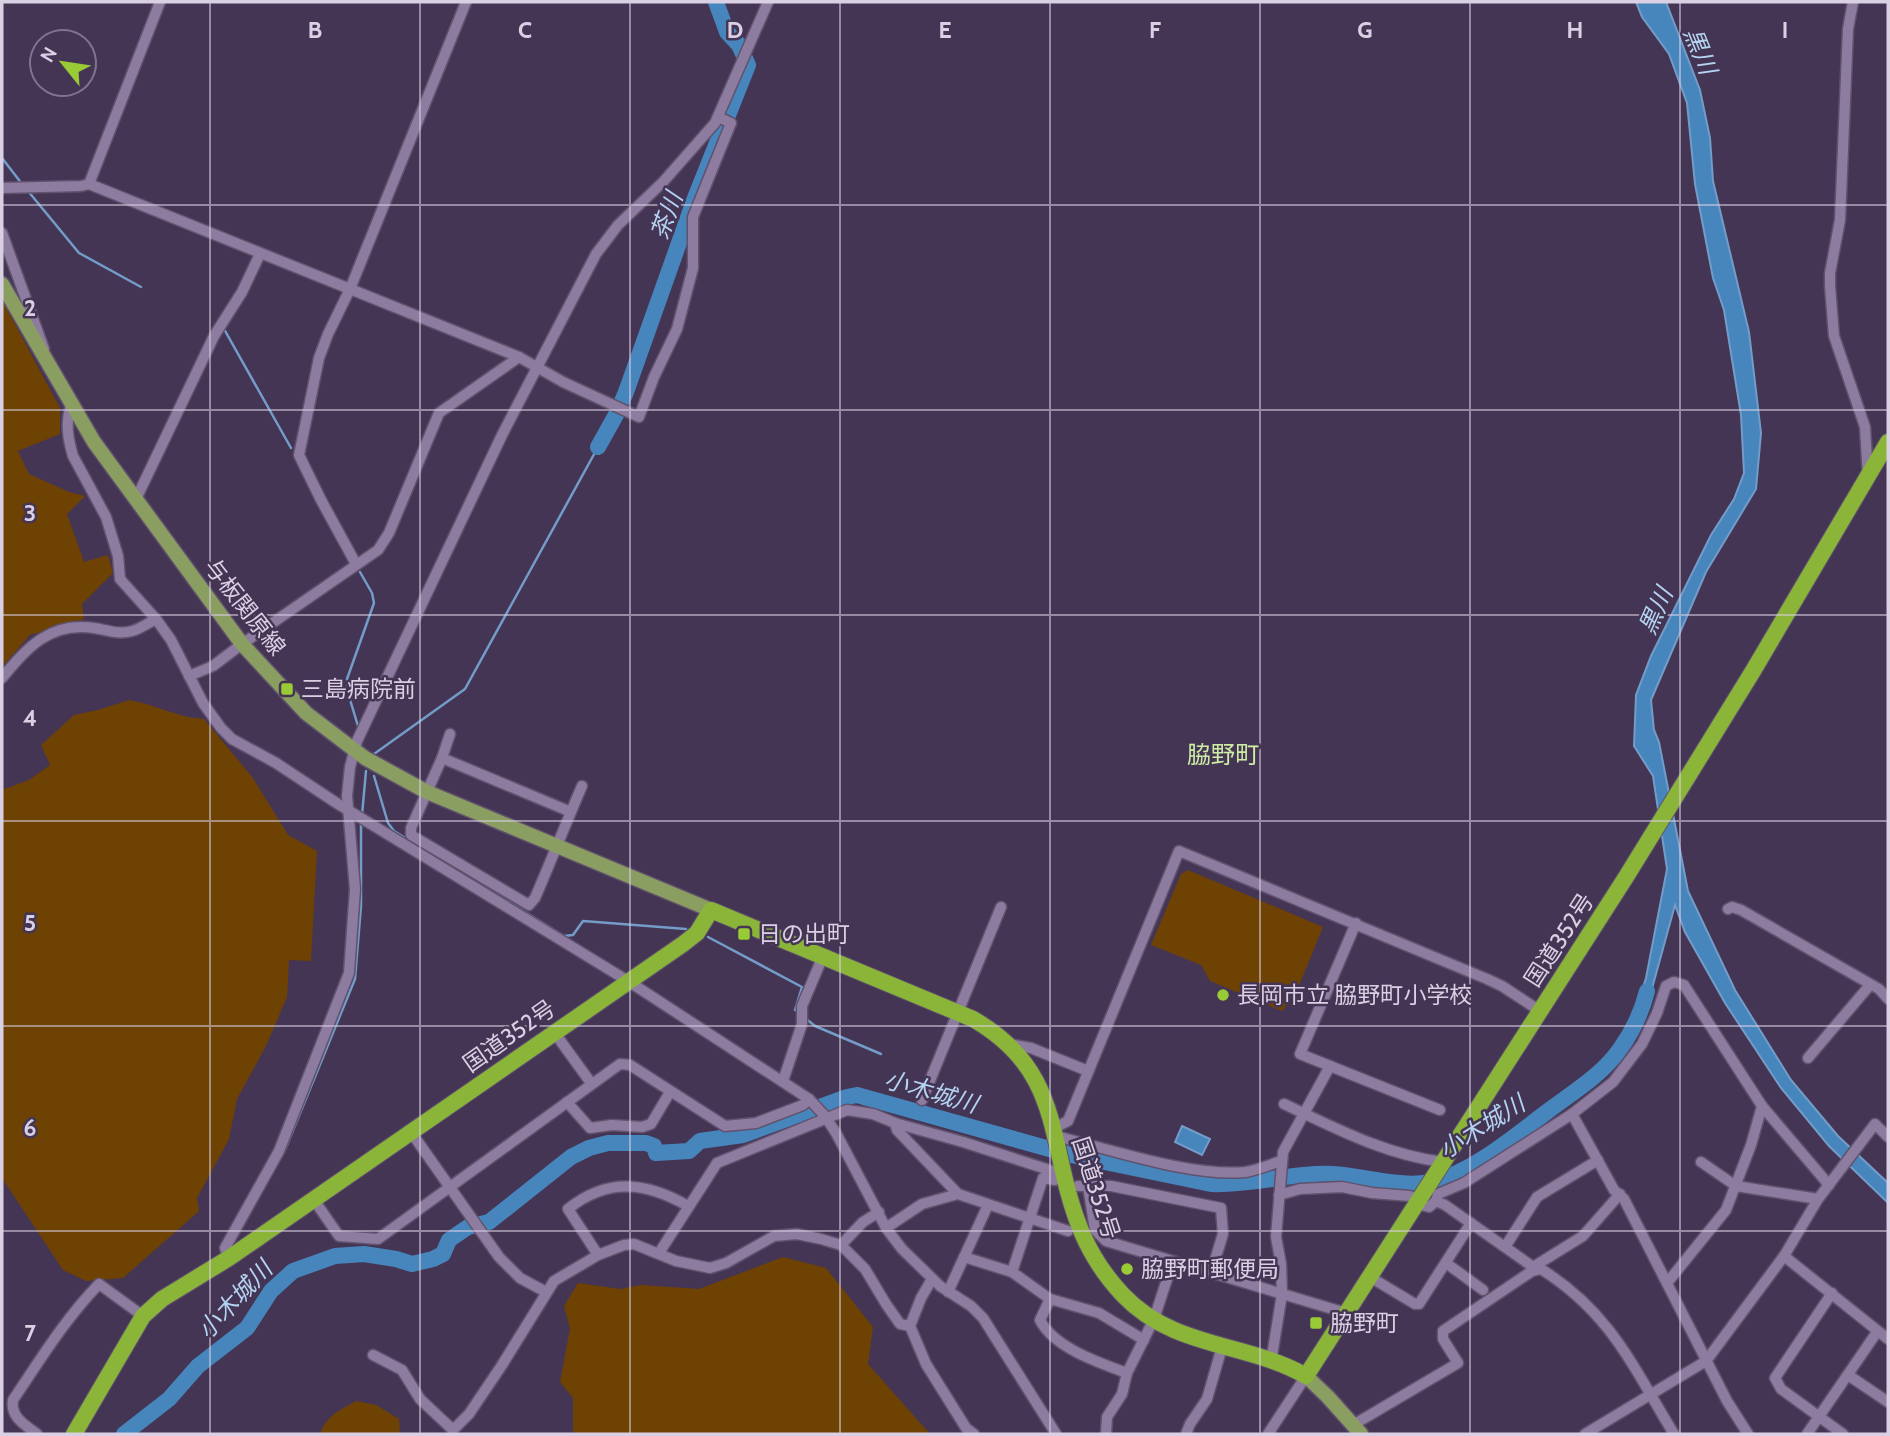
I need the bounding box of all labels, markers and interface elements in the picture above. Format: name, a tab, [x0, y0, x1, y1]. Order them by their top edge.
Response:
text: B	[308, 16, 322, 44]
text: C	[518, 16, 532, 44]
text: D	[727, 16, 743, 44]
text: E	[938, 16, 952, 44]
text: F	[1149, 16, 1161, 44]
text: G	[1357, 16, 1373, 44]
text: H	[1567, 16, 1583, 44]
text: I	[1782, 16, 1788, 44]
water label: 黒川	[1678, 23, 1724, 81]
north arrow	[28, 28, 98, 98]
text: N	[35, 43, 62, 66]
water label: 茶川	[645, 185, 689, 243]
text: 2	[24, 294, 36, 322]
text: 3	[24, 499, 36, 527]
street label: 与板関原線	[199, 553, 291, 661]
water label: 黒川	[1633, 580, 1680, 639]
place label: 三島病院前	[301, 675, 416, 703]
marker: 三島病院前	[279, 681, 295, 697]
text: 4	[23, 704, 37, 732]
district label: 脇野町	[1187, 740, 1259, 769]
street label: 国道352号	[1518, 888, 1600, 992]
text: 5	[24, 909, 36, 937]
place label: 日の出町	[758, 920, 850, 948]
marker: 日の出町	[736, 926, 752, 942]
place label: 長岡市立 脇野町小学校	[1237, 981, 1472, 1009]
marker: 長岡市立 脇野町小学校	[1215, 987, 1231, 1003]
street label: 国道352号	[458, 994, 560, 1078]
water label: 小木城川	[881, 1064, 984, 1120]
water label: 小木城川	[1433, 1087, 1533, 1164]
text: 6	[24, 1114, 36, 1142]
street label: 国道352号	[1066, 1133, 1126, 1243]
water label: 小木城川	[191, 1252, 280, 1345]
place label: 脇野町郵便局	[1141, 1255, 1279, 1283]
marker: 脇野町郵便局	[1119, 1261, 1135, 1277]
place label: 脇野町	[1330, 1309, 1399, 1337]
marker: 脇野町	[1308, 1315, 1324, 1331]
text: 7	[24, 1319, 36, 1347]

